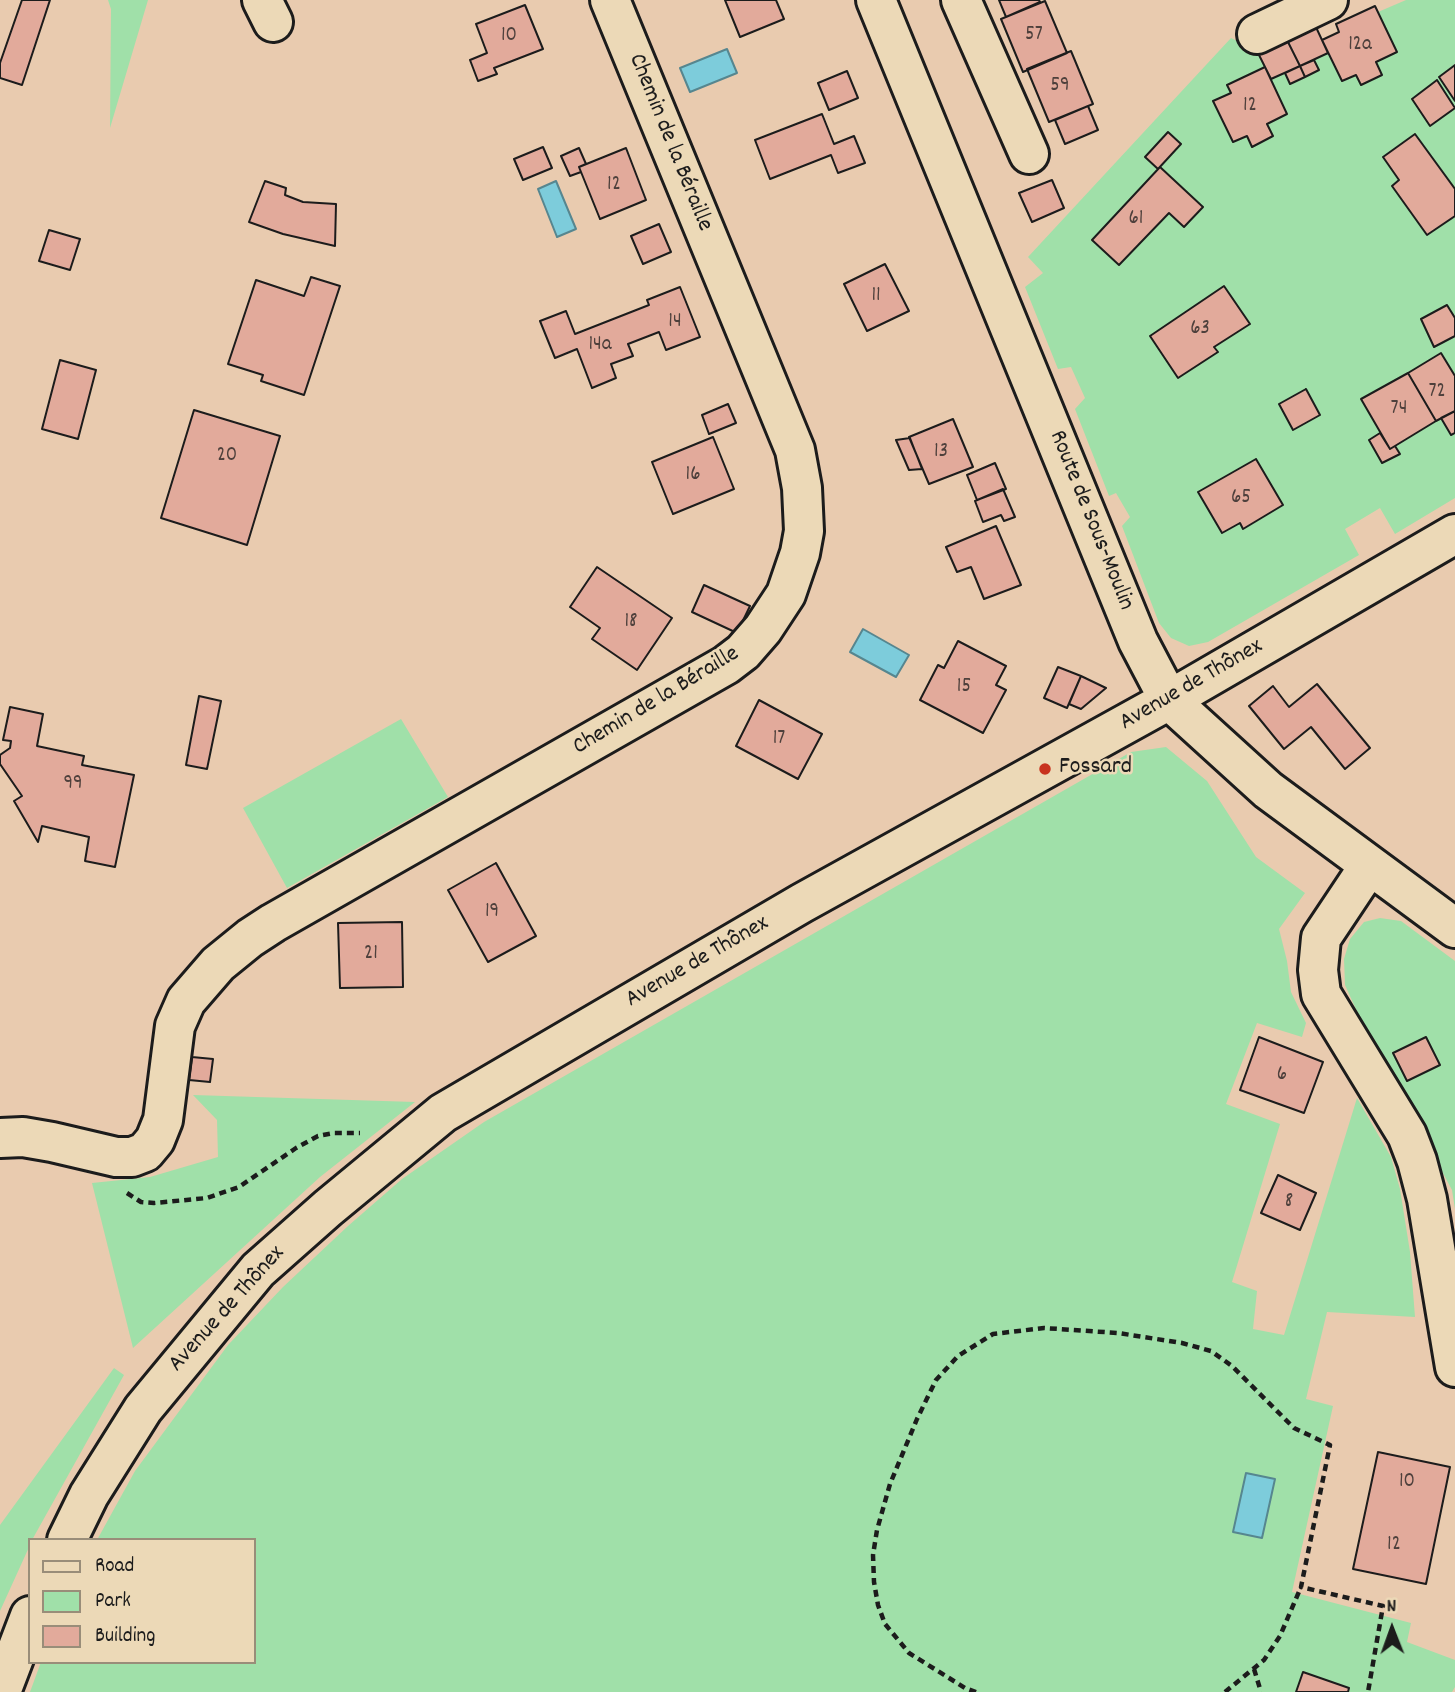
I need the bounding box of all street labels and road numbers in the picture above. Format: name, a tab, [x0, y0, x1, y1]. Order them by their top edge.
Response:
street label: Chemin de la Béraille	[620, 50, 718, 236]
street label: Route de Sous-Moulin	[1041, 427, 1139, 615]
street label: Avenue de Thônex	[1115, 633, 1269, 739]
street label: Chemin de la Béraille	[569, 641, 745, 763]
street label: Avenue de Thônex	[621, 910, 775, 1016]
street label: Avenue de Thônex	[164, 1241, 292, 1379]

